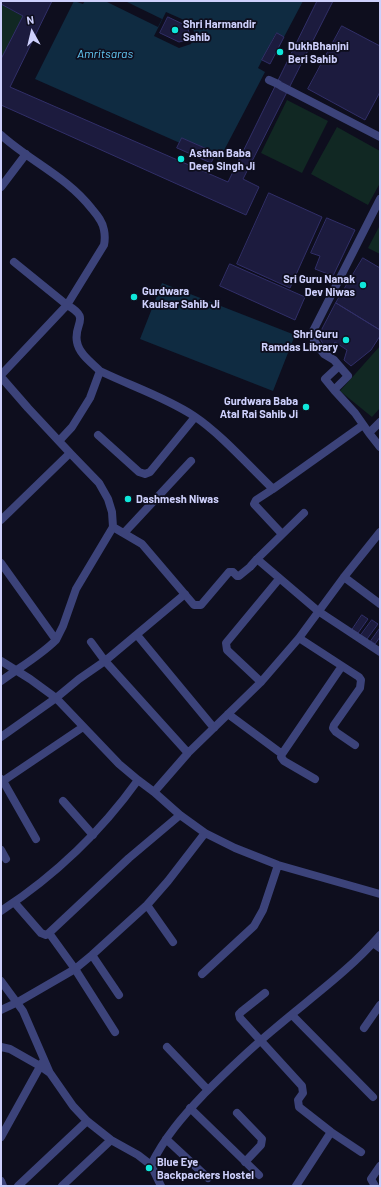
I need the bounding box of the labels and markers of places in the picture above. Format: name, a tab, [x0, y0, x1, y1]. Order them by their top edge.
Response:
place label: Shri Harmandir Sahib	[183, 17, 256, 43]
marker: Shri Harmandir Sahib	[170, 25, 180, 35]
place label: DukhBhanjni Beri Sahib	[288, 39, 349, 65]
marker: DukhBhanjni Beri Sahib	[275, 47, 285, 57]
place label: Asthan Baba Deep Singh Ji	[189, 146, 255, 172]
marker: Asthan Baba Deep Singh Ji	[176, 154, 186, 164]
place label: Sri Guru Nanak Dev Niwas	[283, 272, 355, 298]
marker: Sri Guru Nanak Dev Niwas	[358, 280, 368, 290]
place label: Gurdwara Kaulsar Sahib Ji	[142, 284, 220, 310]
marker: Gurdwara Kaulsar Sahib Ji	[129, 292, 139, 302]
place label: Shri Guru Ramdas Library	[261, 327, 338, 353]
marker: Shri Guru Ramdas Library	[341, 335, 351, 345]
place label: Gurdwara Baba Atal Rai Sahib Ji	[220, 394, 298, 420]
marker: Gurdwara Baba Atal Rai Sahib Ji	[301, 402, 311, 412]
place label: Dashmesh Niwas	[136, 492, 219, 506]
marker: Dashmesh Niwas	[123, 494, 133, 504]
place label: Blue Eye Backpackers Hostel	[157, 1155, 254, 1181]
marker: Blue Eye Backpackers Hostel	[144, 1163, 154, 1173]

